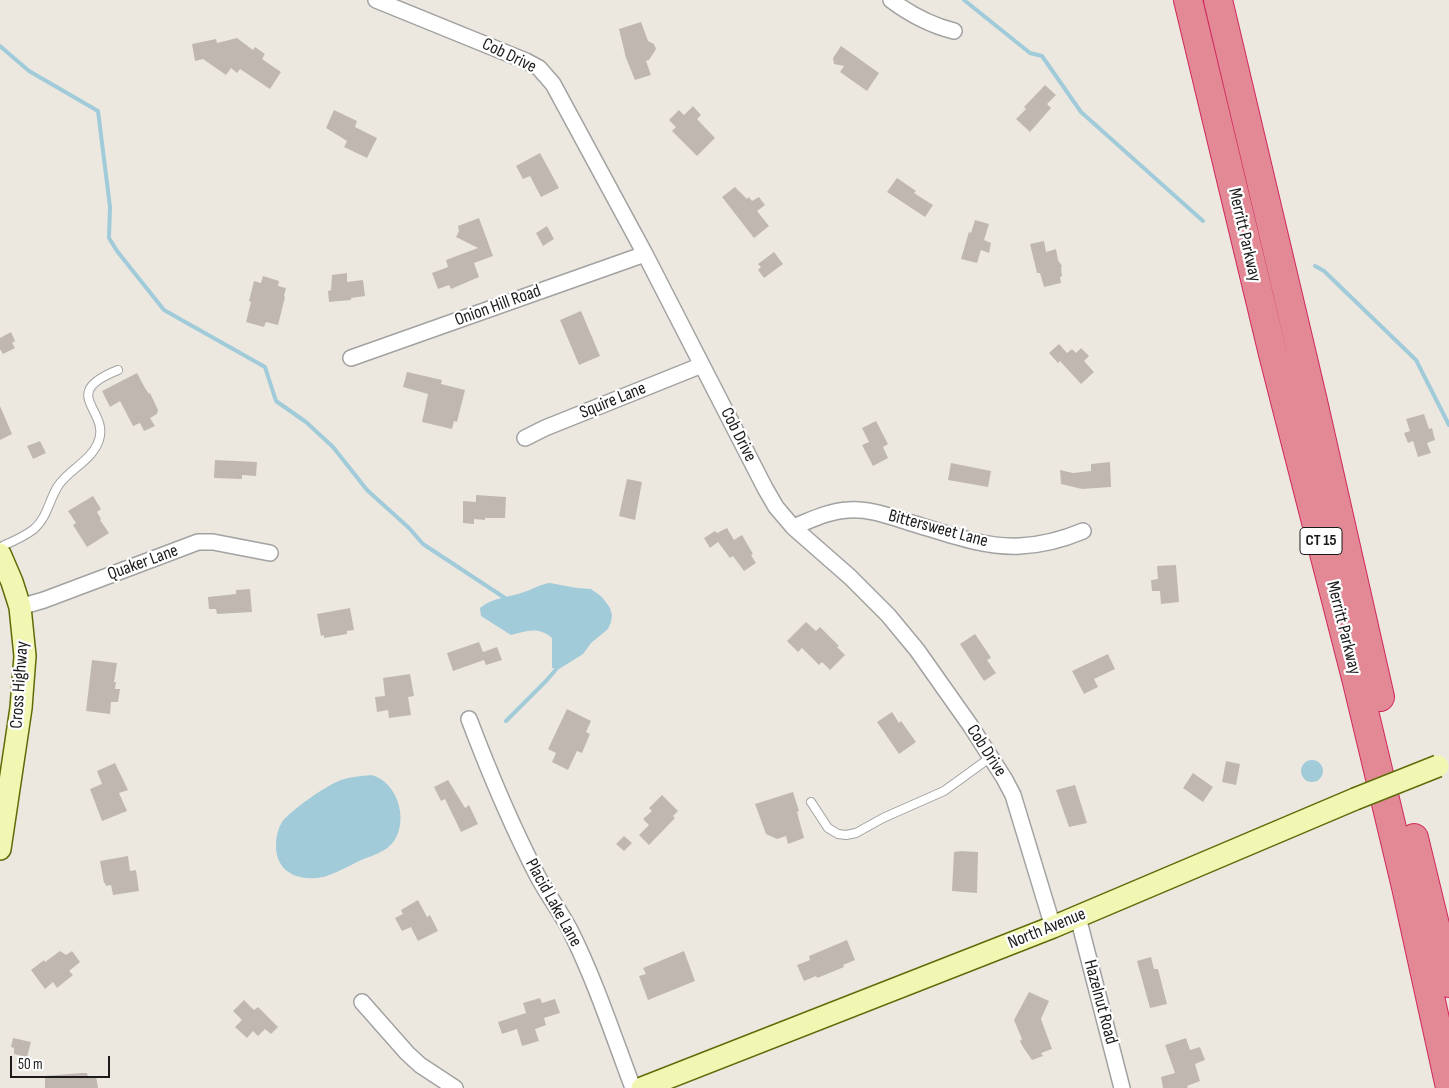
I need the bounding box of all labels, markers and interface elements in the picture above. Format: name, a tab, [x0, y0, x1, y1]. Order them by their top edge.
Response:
street label: Cob Drive	[478, 34, 540, 78]
street label: Merritt Parkway	[1223, 186, 1265, 284]
street label: Onion Hill Road	[452, 280, 544, 332]
street label: Squire Lane	[577, 378, 649, 424]
street label: Cob Drive	[715, 404, 761, 466]
street label: Bittersweet Lane	[886, 505, 990, 553]
road number: CT 15	[1300, 528, 1342, 554]
street label: Quaker Lane	[105, 540, 181, 586]
street label: Merritt Parkway	[1321, 579, 1365, 677]
street label: Cross Highway	[6, 641, 34, 729]
street label: Cob Drive	[961, 721, 1011, 781]
street label: Placid Lake Lane	[520, 855, 586, 951]
street label: North Avenue	[1005, 904, 1089, 954]
street label: Hazelnut Road	[1078, 957, 1122, 1047]
scale bar	[12, 1046, 112, 1078]
text: 50 m	[18, 1055, 43, 1074]

